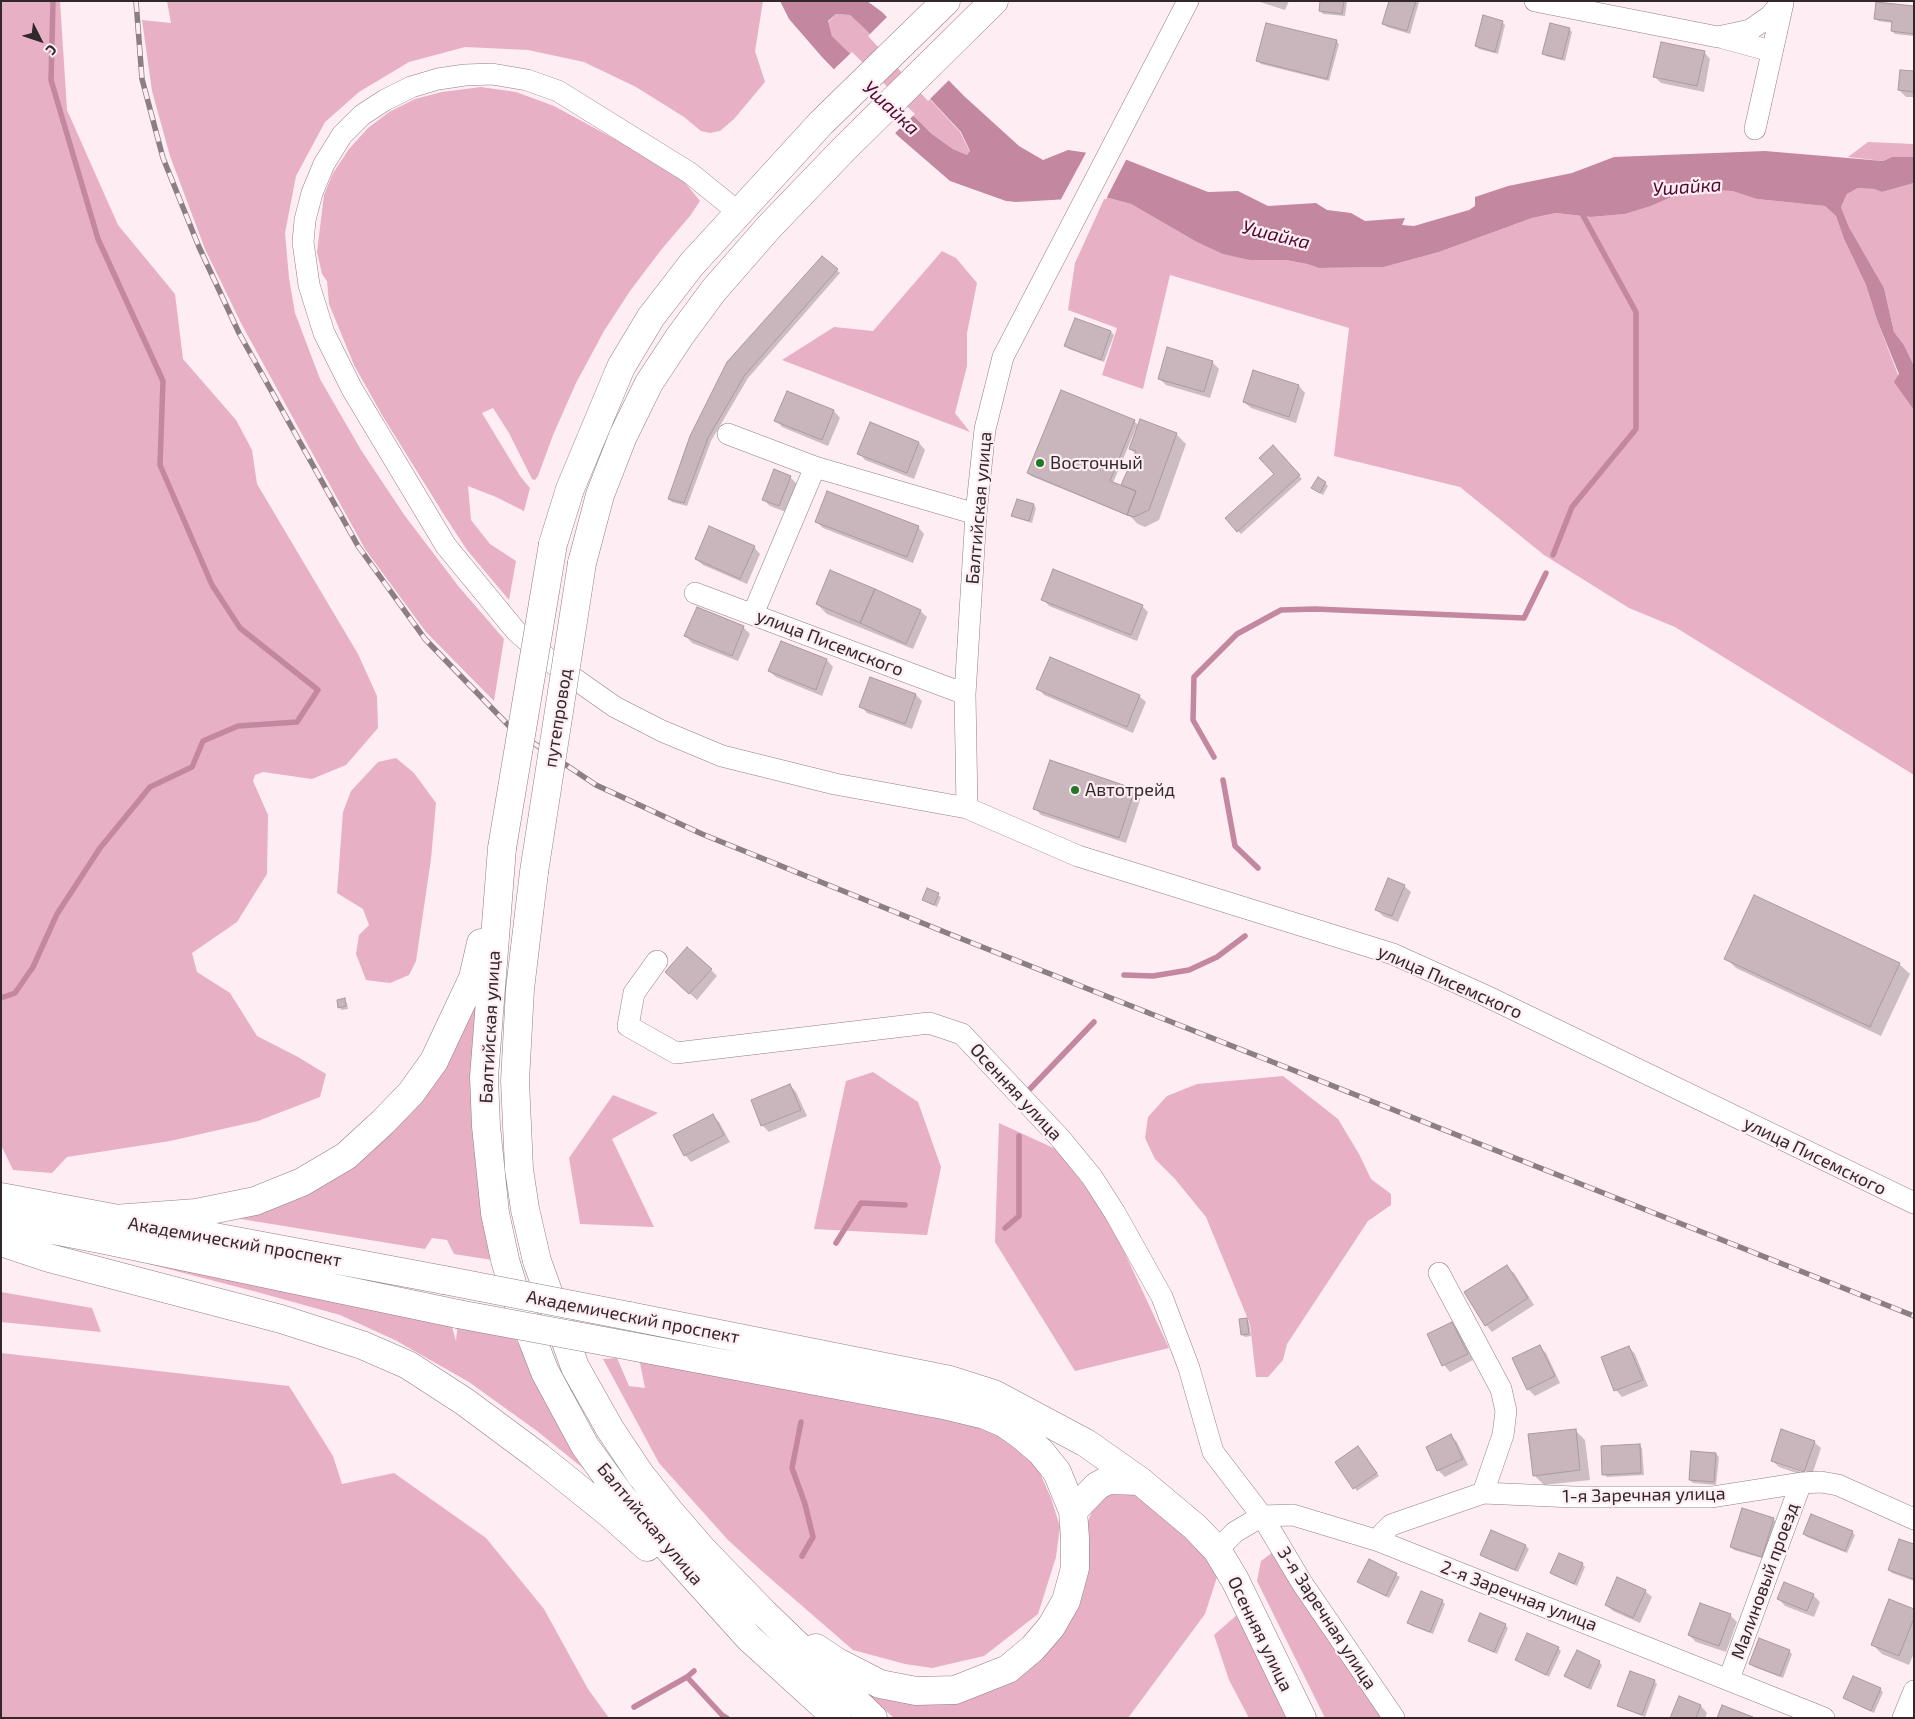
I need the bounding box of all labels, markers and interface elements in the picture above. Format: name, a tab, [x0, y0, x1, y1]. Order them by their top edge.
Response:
north arrow	[15, 15, 65, 65]
text: С	[43, 41, 61, 59]
water label: Ушайка	[858, 76, 924, 140]
water label: Ушайка	[1652, 173, 1722, 201]
water label: Ушайка	[1240, 216, 1312, 254]
street label: Балтийская улица	[962, 431, 996, 585]
place label: Восточный	[1050, 452, 1143, 474]
marker: Восточный	[1034, 457, 1046, 469]
street label: улица Писемского	[753, 605, 907, 681]
street label: путепровод	[540, 667, 576, 769]
place label: Автотрейд	[1085, 779, 1175, 801]
marker: Автотрейд	[1069, 784, 1081, 796]
street label: улица Писемского	[1374, 940, 1526, 1024]
street label: Балтийская улица	[475, 950, 505, 1104]
street label: Осенняя улица	[965, 1039, 1067, 1145]
street label: улица Писемского	[1740, 1112, 1890, 1200]
street label: Академический проспект	[127, 1213, 343, 1271]
street label: Академический проспект	[525, 1286, 741, 1348]
street label: Балтийская улица	[592, 1458, 708, 1590]
street label: 1-я Заречная улица	[1562, 1483, 1726, 1507]
street label: Малиновый проезд	[1727, 1500, 1803, 1662]
street label: 3-я Заречная улица	[1273, 1543, 1381, 1693]
street label: 2-я Заречная улица	[1438, 1556, 1600, 1636]
street label: Осенняя улица	[1223, 1573, 1297, 1695]

